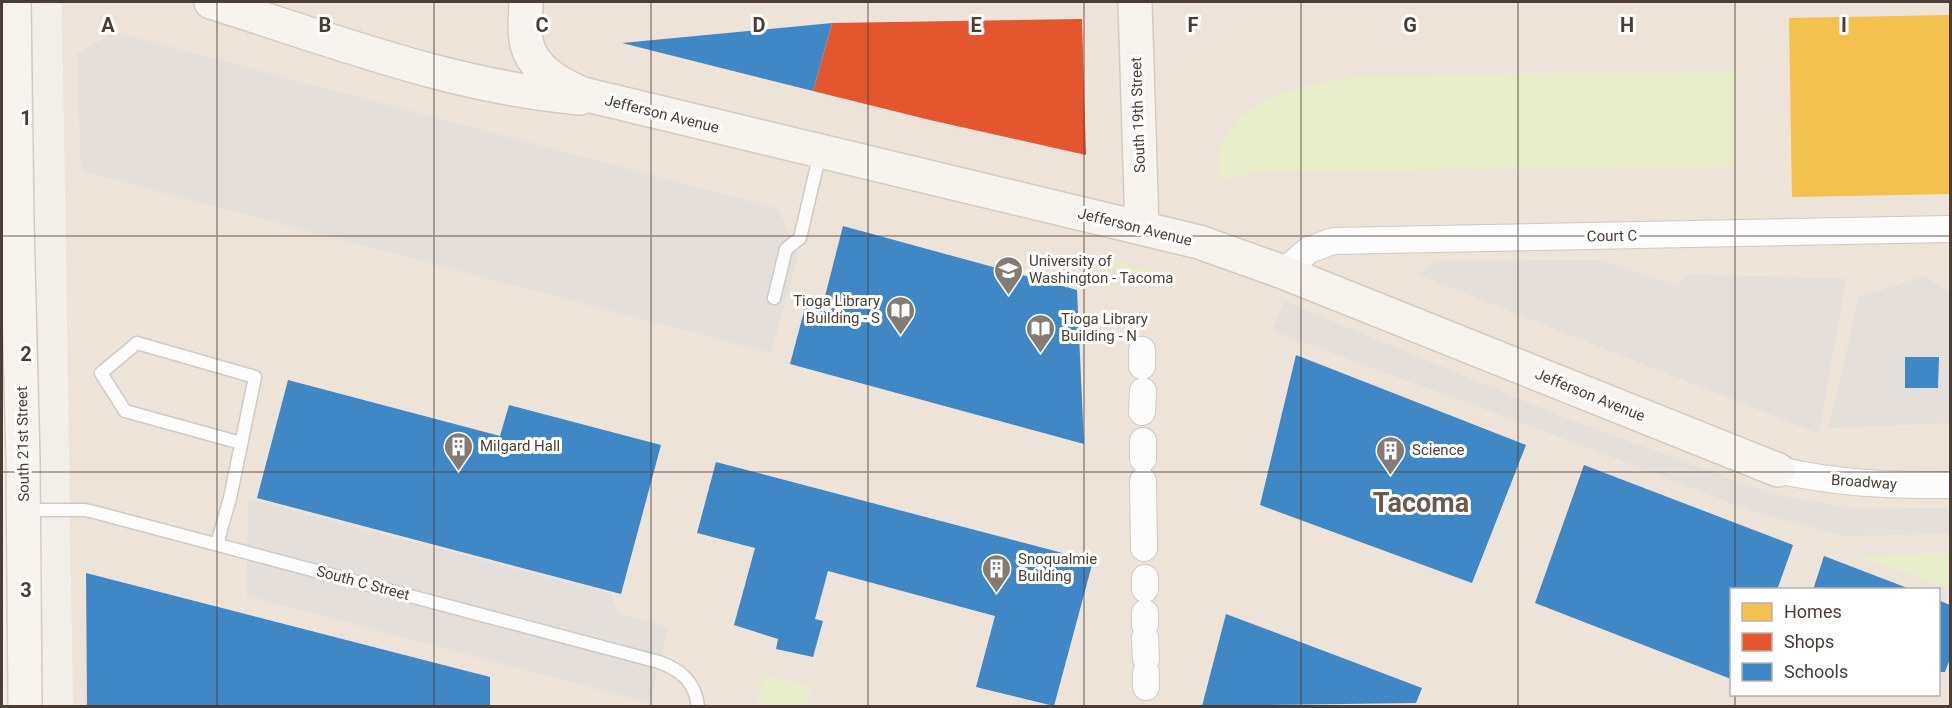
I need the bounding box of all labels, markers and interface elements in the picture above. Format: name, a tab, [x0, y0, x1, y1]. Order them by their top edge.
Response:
text: A	[101, 13, 115, 37]
text: B	[319, 13, 331, 37]
text: C	[535, 13, 549, 37]
text: D	[753, 13, 766, 37]
text: E	[970, 13, 982, 37]
text: F	[1188, 13, 1199, 37]
text: G	[1403, 13, 1417, 37]
text: H	[1620, 13, 1634, 37]
text: I	[1841, 13, 1847, 37]
street label: South 19th Street	[1127, 57, 1149, 173]
street label: Jefferson Avenue	[603, 91, 721, 137]
text: 1	[20, 106, 32, 130]
street label: Jefferson Avenue	[1076, 204, 1194, 250]
street label: Court C	[1587, 227, 1638, 245]
place label: University of Washington - Tacoma	[1029, 252, 1173, 287]
school or university icon: University of Washington - Tacoma	[992, 254, 1024, 296]
place label: Tioga Library Building - S	[793, 292, 880, 327]
library icon: Tioga Library Building - S	[885, 294, 917, 336]
place label: Tioga Library Building - N	[1061, 310, 1148, 345]
library icon: Tioga Library Building - N	[1024, 312, 1056, 354]
text: 2	[20, 342, 32, 366]
street label: Jefferson Avenue	[1532, 365, 1648, 425]
street label: South 21st Street	[13, 386, 33, 502]
building icon: Milgard Hall	[443, 430, 475, 472]
building icon: Science	[1375, 434, 1407, 476]
place label: Milgard Hall	[480, 437, 560, 455]
place label: Science	[1412, 441, 1464, 459]
street label: Broadway	[1831, 471, 1897, 493]
district label: Tacoma	[1373, 487, 1469, 519]
place label: Snoqualmie Building	[1018, 550, 1097, 585]
building icon: Snoqualmie Building	[981, 552, 1013, 594]
street label: South C Street	[314, 562, 412, 604]
text: 3	[20, 578, 32, 602]
legend	[1730, 588, 1940, 696]
text: Homes	[1784, 601, 1842, 622]
text: Shops	[1784, 631, 1834, 652]
text: Schools	[1784, 661, 1848, 682]

